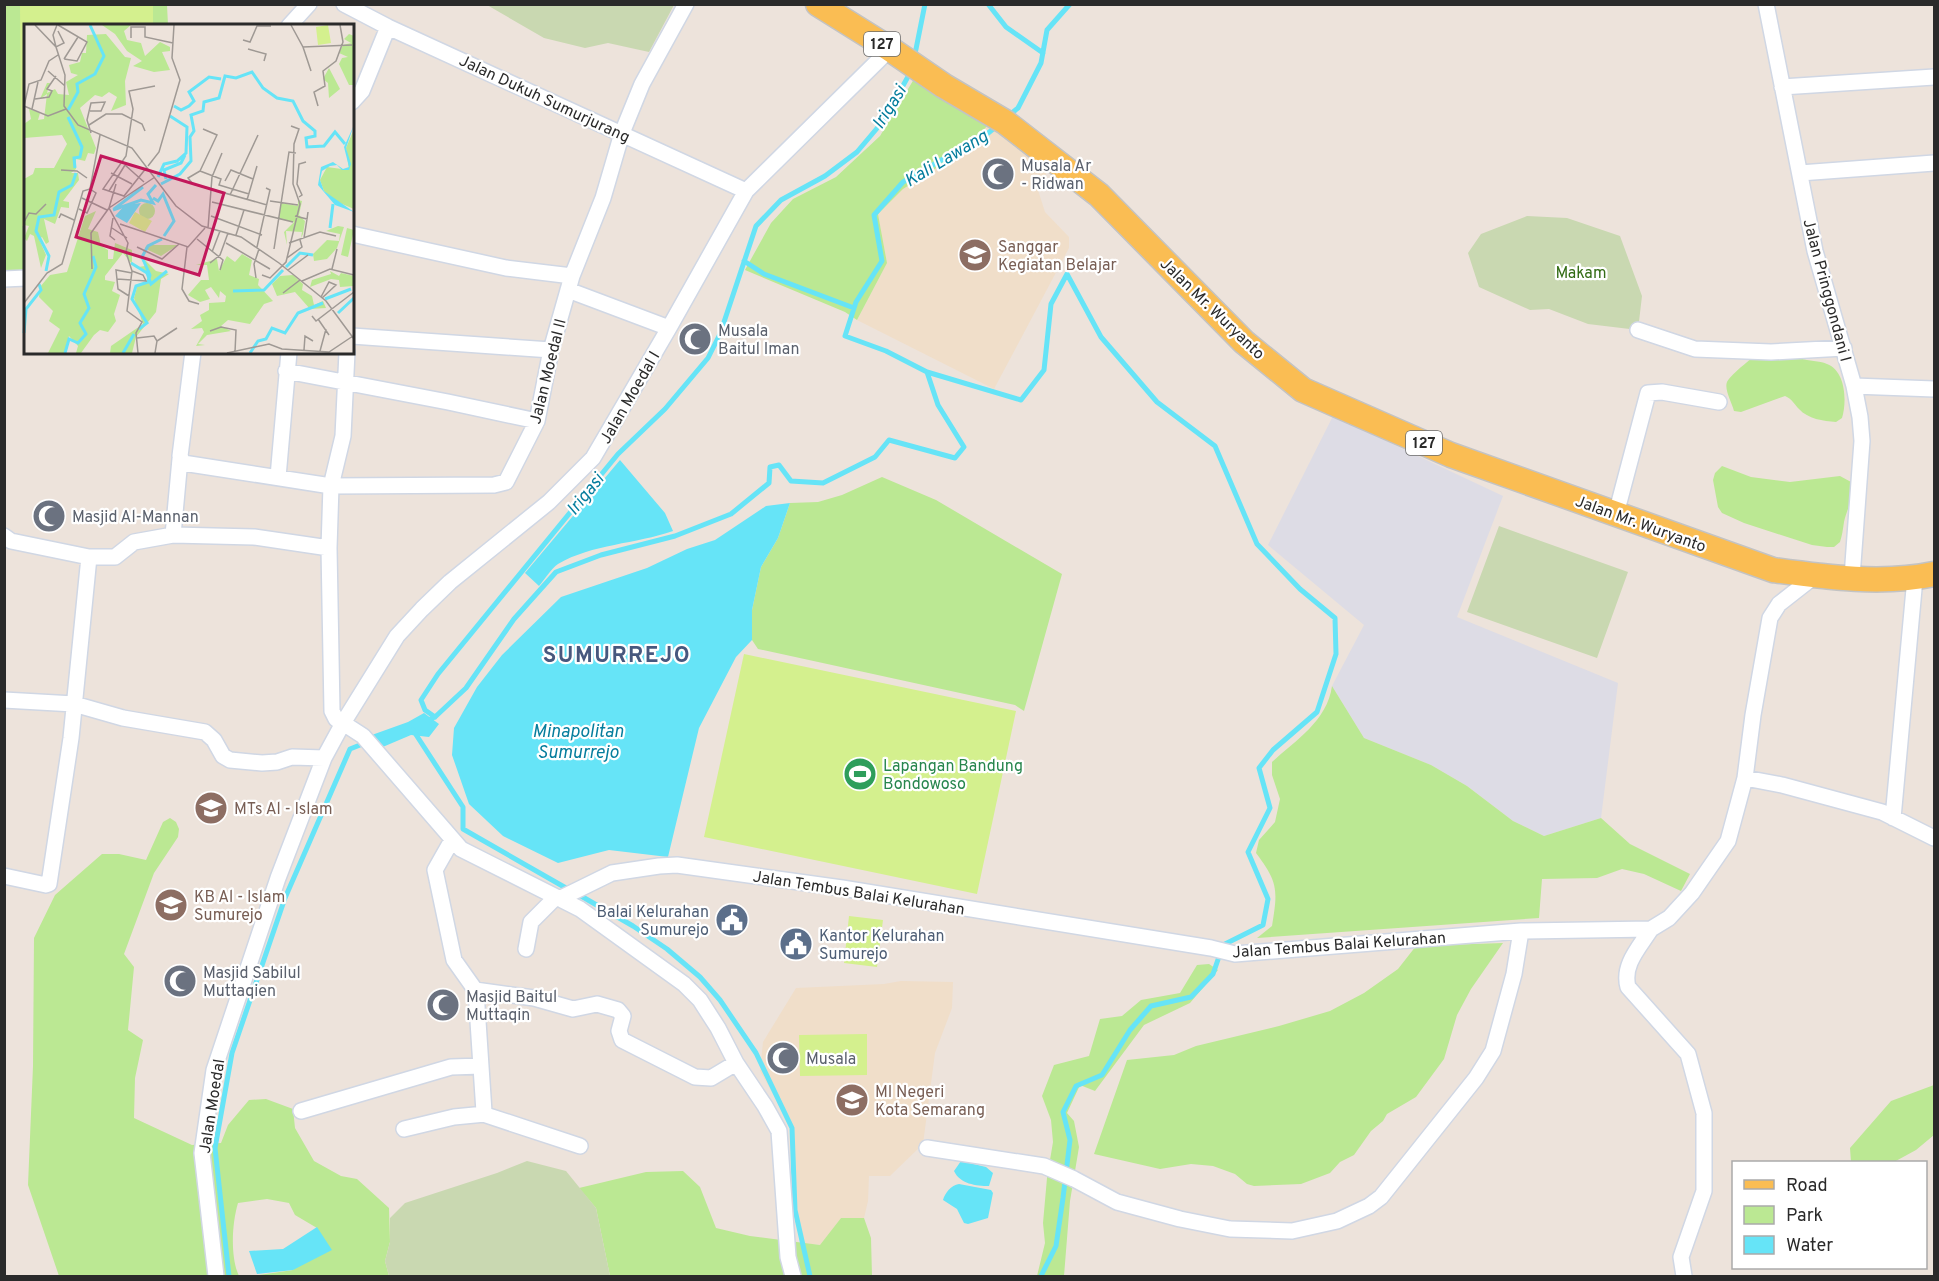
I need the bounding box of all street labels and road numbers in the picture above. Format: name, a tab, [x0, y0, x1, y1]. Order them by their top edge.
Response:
road number: 127	[864, 32, 900, 56]
street label: Jalan Dukuh Sumurjurang	[456, 51, 633, 148]
street label: Jalan Pringgondani I	[1797, 217, 1855, 364]
street label: Jalan Mr. Wuryanto	[1155, 254, 1268, 364]
street label: Jalan Moedal II	[526, 317, 572, 426]
street label: Jalan Moedal I	[596, 348, 665, 448]
road number: 127	[1406, 431, 1442, 455]
street label: Jalan Mr. Wuryanto	[1572, 492, 1708, 558]
street label: Jalan Tembus Balai Kelurahan	[751, 867, 966, 921]
street label: Jalan Tembus Balai Kelurahan	[1232, 929, 1447, 963]
street label: Jalan Moedal	[196, 1058, 230, 1155]

